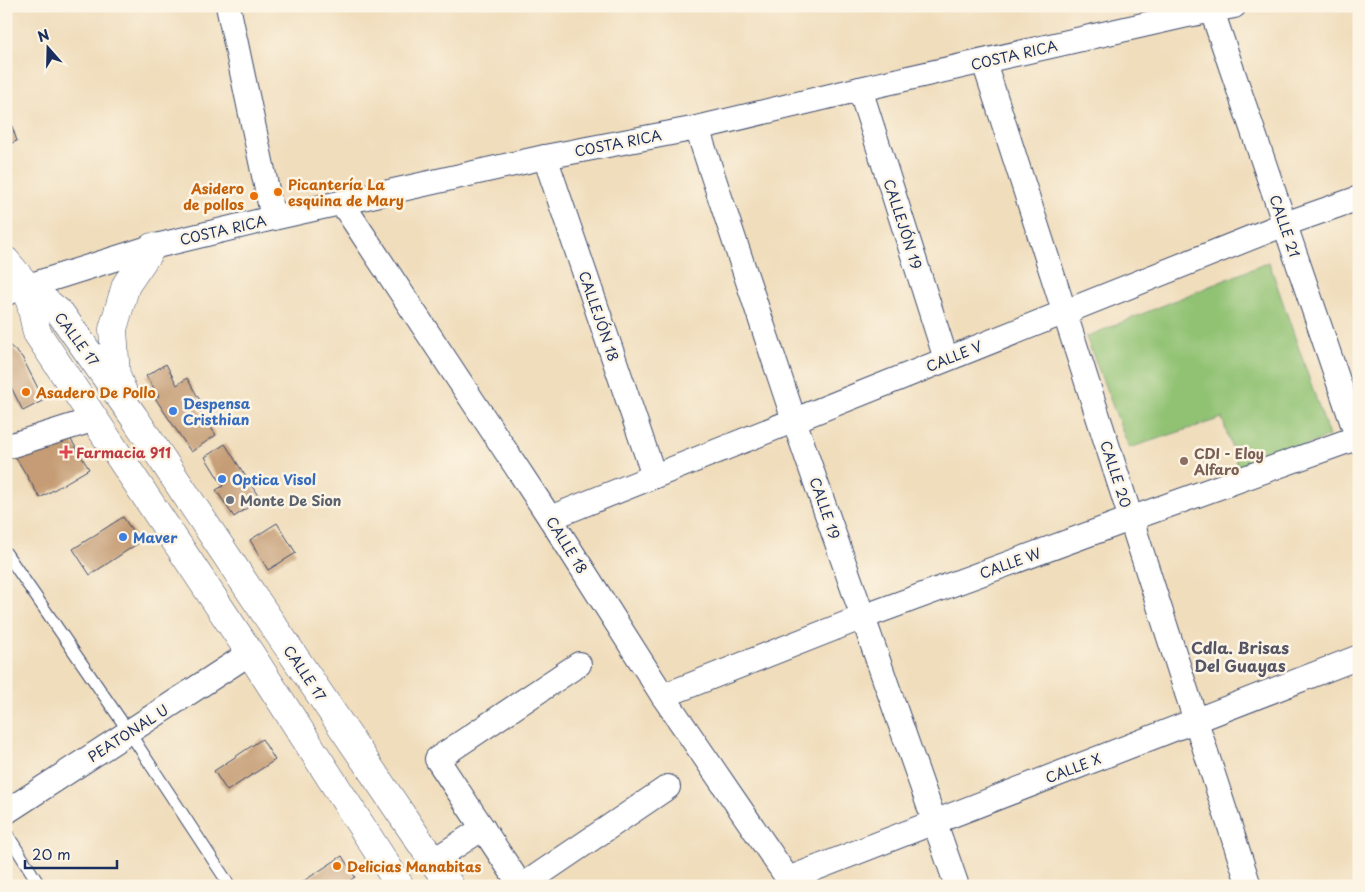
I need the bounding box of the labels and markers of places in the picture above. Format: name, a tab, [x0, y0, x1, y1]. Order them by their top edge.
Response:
place label: Picantería La esquina de Mary	[288, 174, 404, 211]
place label: Asidero de pollos	[183, 178, 244, 215]
marker: Picantería La esquina de Mary	[272, 186, 284, 198]
marker: Asidero de pollos	[248, 190, 260, 202]
place label: Asadero De Pollo	[35, 382, 156, 403]
marker: Asadero De Pollo	[20, 386, 32, 398]
place label: Despensa Cristhian	[183, 393, 251, 430]
marker: Despensa Cristhian	[167, 405, 179, 417]
place label: Farmacia 911	[76, 442, 171, 463]
place label: CDI - Eloy Alfaro	[1194, 443, 1264, 480]
marker: Farmacia 911	[60, 446, 72, 458]
marker: CDI - Eloy Alfaro	[1178, 455, 1190, 467]
place label: Optica Visol	[232, 469, 316, 490]
marker: Optica Visol	[216, 473, 228, 485]
place label: Monte De Sion	[240, 490, 341, 511]
marker: Monte De Sion	[224, 494, 236, 506]
place label: Maver	[133, 527, 178, 548]
marker: Maver	[117, 531, 129, 543]
place label: Delicias Manabitas	[347, 856, 481, 877]
marker: Delicias Manabitas	[331, 860, 343, 872]

